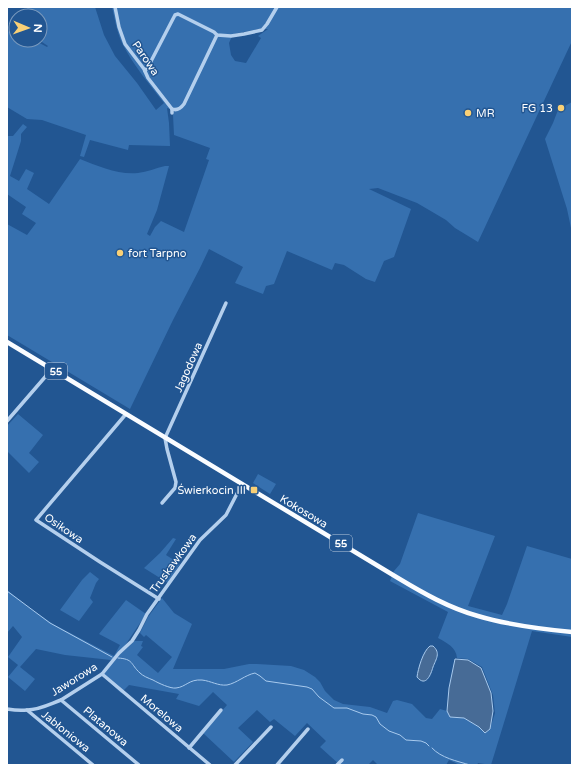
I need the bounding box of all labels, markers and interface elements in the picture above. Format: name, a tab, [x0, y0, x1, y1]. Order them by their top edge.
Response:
north arrow	[8, 8, 48, 48]
text: N	[31, 24, 44, 33]
street label: Parowa	[129, 39, 162, 78]
place label: FG 13	[522, 102, 553, 115]
marker: FG 13	[556, 103, 566, 113]
place label: MR	[476, 107, 495, 120]
marker: MR	[463, 108, 473, 118]
place label: fort Tarpno	[128, 247, 187, 260]
marker: fort Tarpno	[115, 248, 125, 258]
street label: Jagodowa	[172, 340, 205, 394]
road number: 55	[45, 363, 67, 379]
place label: Świerkocin III	[178, 483, 246, 497]
marker: Świerkocin III	[249, 485, 259, 495]
street label: Kokosowa	[278, 492, 330, 531]
street label: Osikowa	[42, 511, 86, 546]
street label: Truskawkowa	[147, 531, 199, 596]
road number: 55	[330, 535, 352, 551]
street label: Jaworowa	[49, 660, 100, 699]
street label: Morelowa	[138, 692, 186, 735]
street label: Platanowa	[81, 704, 131, 749]
street label: Jabłoniowa	[39, 708, 93, 755]

